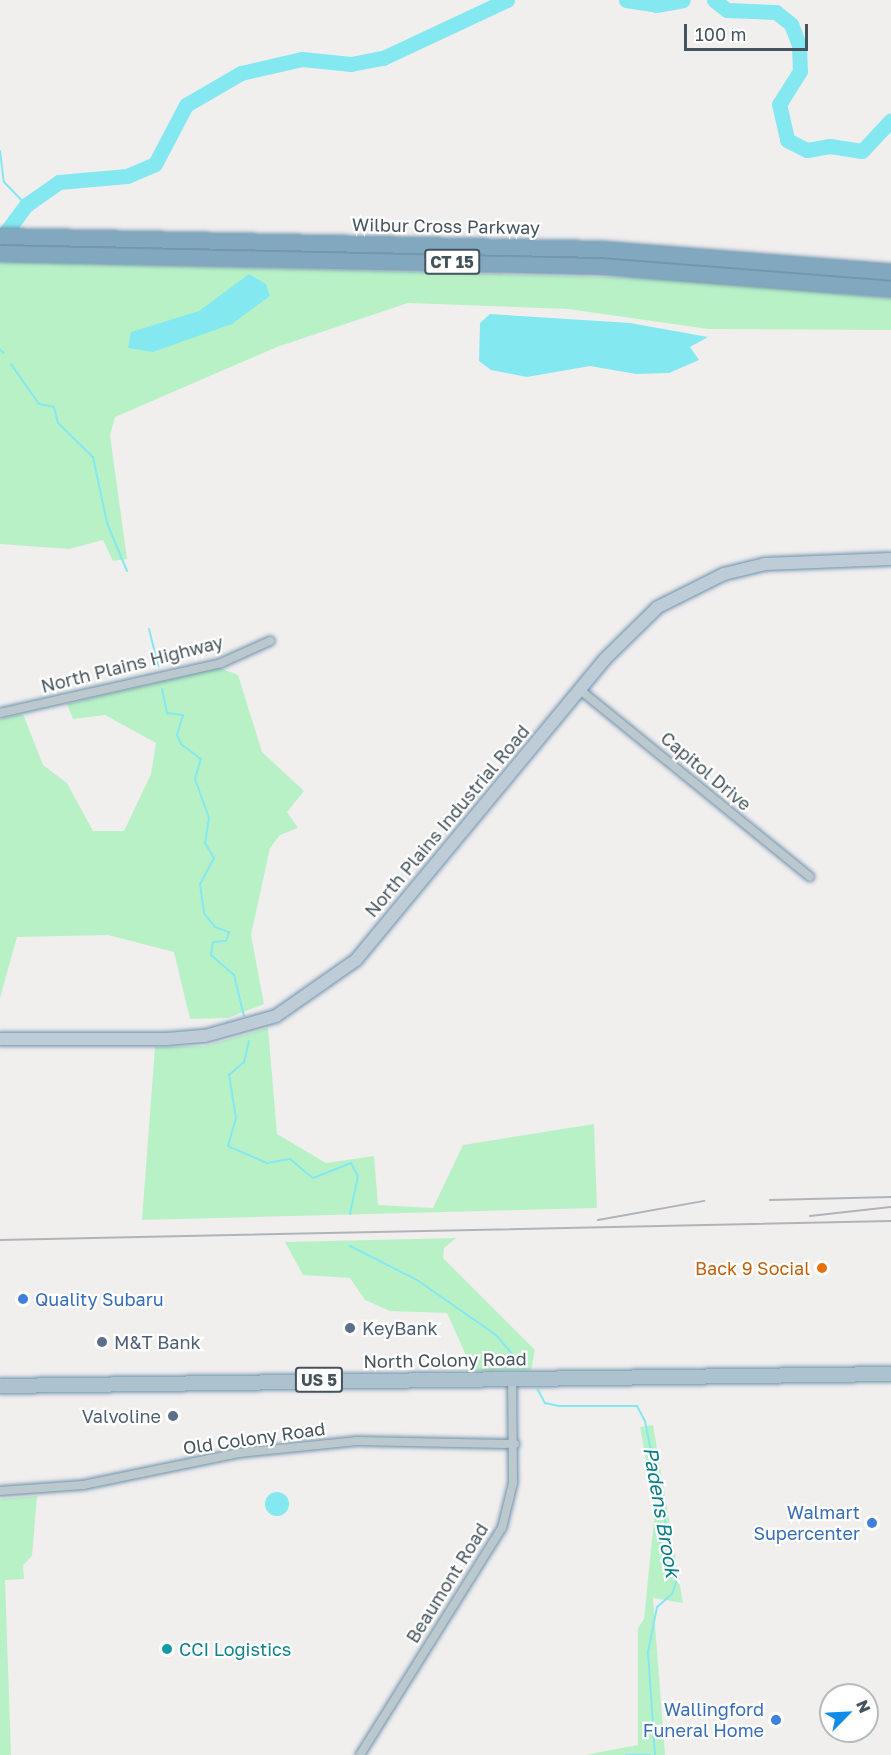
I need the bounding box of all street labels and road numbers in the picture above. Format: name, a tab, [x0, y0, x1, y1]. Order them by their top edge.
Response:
street label: Wilbur Cross Parkway	[352, 214, 540, 238]
road number: CT 15	[424, 249, 480, 275]
street label: North Plains Highway	[39, 631, 225, 697]
street label: North Plains Industrial Road	[360, 721, 534, 921]
street label: Capitol Drive	[656, 727, 756, 815]
street label: North Colony Road	[363, 1348, 527, 1372]
road number: US 5	[294, 1367, 344, 1393]
street label: Old Colony Road	[182, 1417, 326, 1459]
street label: Beaumont Road	[402, 1519, 492, 1647]

